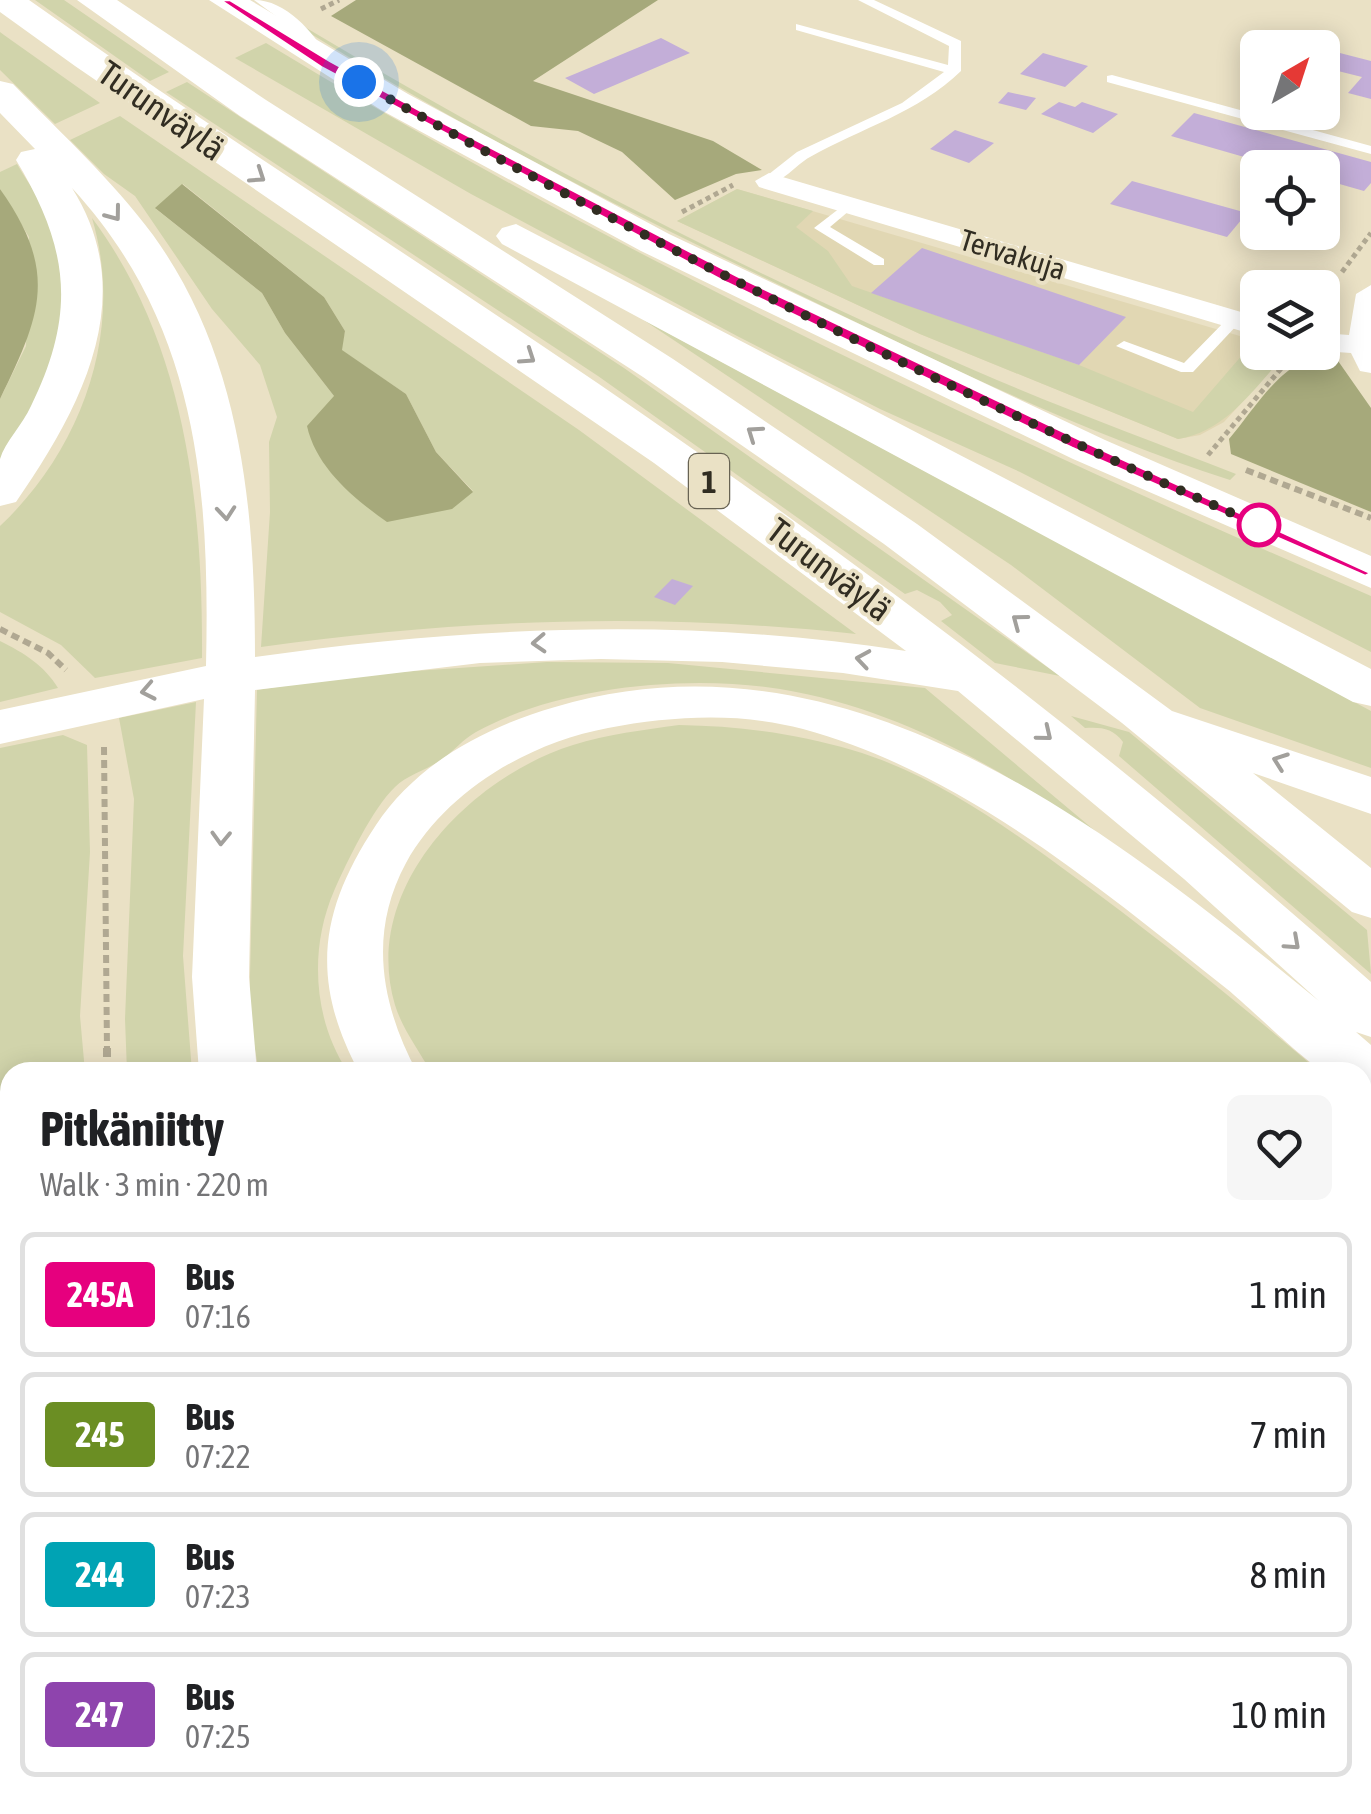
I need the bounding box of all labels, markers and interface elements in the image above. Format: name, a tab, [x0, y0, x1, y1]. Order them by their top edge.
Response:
north arrow	[1240, 30, 1340, 130]
map controls	[1240, 30, 1340, 370]
street label: Turunväylä	[91, 52, 233, 168]
your location	[334, 57, 384, 107]
button: locate	[1240, 150, 1340, 250]
one-way arrow	[247, 163, 265, 182]
one-way arrow	[103, 203, 120, 221]
street label: Tervakuja	[956, 222, 1070, 286]
button: layers	[1240, 270, 1340, 370]
one-way arrow	[516, 345, 535, 363]
one-way arrow	[747, 427, 766, 445]
road number: 1	[689, 454, 729, 508]
unlabelled marker	[1238, 504, 1280, 546]
one-way arrow	[214, 506, 236, 522]
street label: Turunväylä	[760, 509, 900, 629]
one-way arrow	[1012, 616, 1030, 633]
one-way arrow	[531, 632, 547, 653]
one-way arrow	[855, 650, 872, 671]
one-way arrow	[140, 680, 156, 701]
one-way arrow	[1033, 722, 1051, 740]
one-way arrow	[1273, 752, 1290, 773]
one-way arrow	[211, 831, 232, 847]
one-way arrow	[1281, 932, 1300, 950]
button: heart	[1227, 1095, 1332, 1200]
text: Pitkäniitty	[40, 1101, 224, 1156]
text: Walk · 3 min · 220 m	[40, 1166, 269, 1203]
text: Bus	[185, 1255, 235, 1298]
text: 1 min	[1249, 1273, 1327, 1316]
text: 245A	[67, 1274, 133, 1314]
text: 07:16	[185, 1298, 251, 1335]
text: Bus	[185, 1395, 235, 1438]
text: 7 min	[1249, 1413, 1327, 1456]
text: 245	[75, 1414, 125, 1454]
text: 07:22	[185, 1438, 251, 1475]
text: Bus	[185, 1535, 235, 1578]
text: 8 min	[1249, 1553, 1327, 1596]
text: 244	[75, 1554, 125, 1594]
text: 07:23	[185, 1578, 251, 1615]
text: Bus	[185, 1675, 235, 1718]
text: 10 min	[1232, 1693, 1327, 1736]
text: 247	[75, 1694, 125, 1734]
text: 07:25	[185, 1718, 251, 1755]

